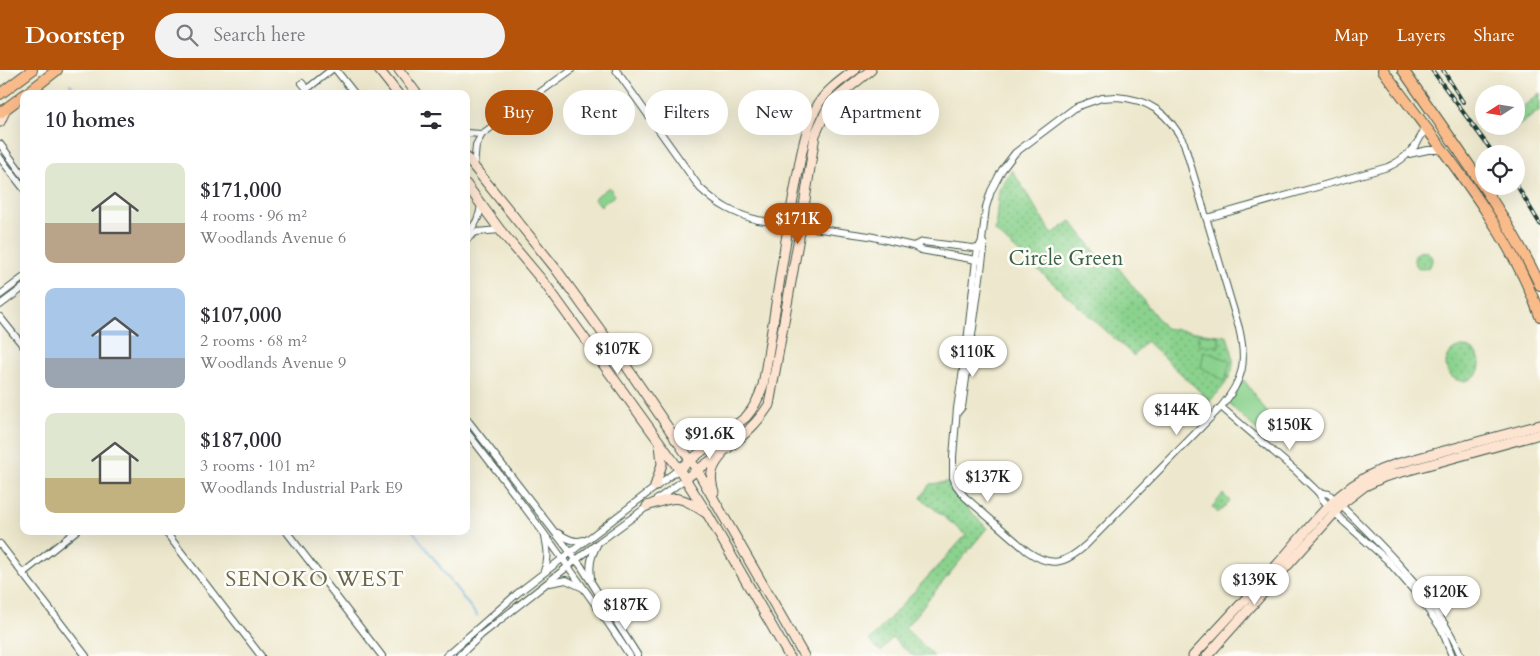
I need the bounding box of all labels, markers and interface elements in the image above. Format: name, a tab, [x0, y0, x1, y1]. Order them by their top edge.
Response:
search box	[155, 13, 505, 58]
text: Doorstep	[25, 19, 125, 52]
icon: search	[173, 21, 201, 49]
text: Search here	[213, 22, 306, 48]
text: Map	[1334, 23, 1369, 48]
text: Layers	[1397, 23, 1446, 48]
text: Share	[1474, 23, 1515, 48]
north arrow	[1475, 85, 1525, 135]
map controls	[1475, 85, 1525, 195]
chip: Buy	[485, 90, 553, 135]
chip: Rent	[563, 90, 635, 135]
chip: Filters	[645, 90, 728, 135]
chip: New	[738, 90, 812, 135]
chip: Apartment	[822, 90, 939, 135]
text: 10 homes	[45, 106, 135, 135]
icon: filters	[417, 106, 445, 134]
button: locate	[1475, 145, 1525, 195]
text: $171,000	[200, 176, 281, 205]
icon: home	[85, 183, 145, 243]
pin: $171K	[763, 202, 833, 245]
text: 4 rooms · 96 m²	[200, 205, 307, 227]
text: $171K	[775, 208, 821, 230]
text: Woodlands Avenue 6	[200, 227, 346, 249]
park label: Circle Green	[1008, 244, 1124, 273]
text: $107,000	[200, 301, 281, 330]
icon: home	[85, 308, 145, 368]
text: 2 rooms · 68 m²	[200, 330, 307, 352]
pin: $107K	[583, 332, 653, 375]
pin: $110K	[938, 336, 1008, 378]
text: $107K	[595, 338, 641, 360]
text: $110K	[950, 341, 996, 363]
text: Woodlands Avenue 9	[200, 352, 346, 374]
pin: $144K	[1142, 394, 1212, 436]
text: $144K	[1154, 399, 1200, 421]
pin: $150K	[1255, 408, 1325, 451]
text: $150K	[1267, 414, 1313, 436]
pin: $91.6K	[669, 418, 751, 460]
text: $91.6K	[685, 423, 735, 445]
text: $187,000	[200, 426, 281, 455]
icon: home	[85, 433, 145, 493]
text: 3 rooms · 101 m²	[200, 455, 315, 477]
pin: $137K	[953, 460, 1023, 503]
text: $137K	[965, 466, 1011, 488]
text: Woodlands Industrial Park E9	[200, 477, 403, 499]
district label: SENOKO WEST	[225, 564, 405, 594]
pin: $139K	[1220, 564, 1290, 606]
text: $139K	[1232, 569, 1278, 591]
pin: $120K	[1411, 576, 1481, 618]
text: $120K	[1423, 581, 1469, 603]
pin: $187K	[591, 588, 661, 631]
text: $187K	[603, 594, 649, 616]

